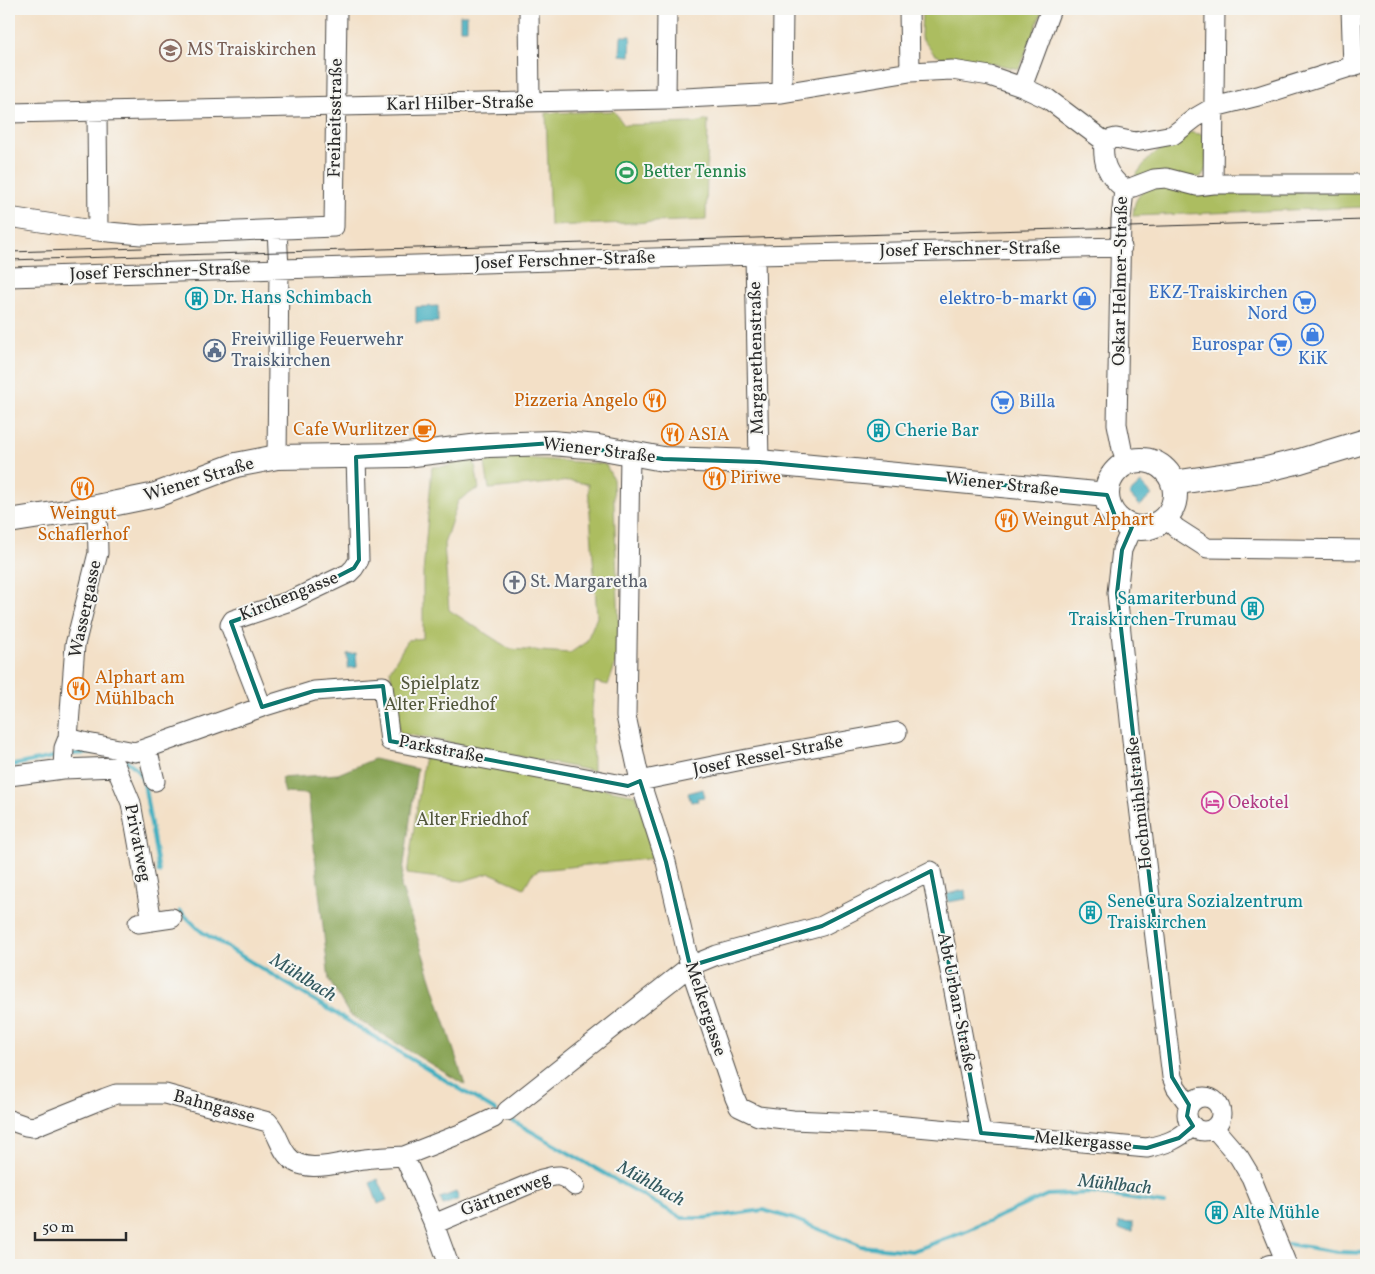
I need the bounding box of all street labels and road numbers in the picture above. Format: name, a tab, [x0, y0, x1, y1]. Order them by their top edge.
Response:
street label: Freiheitsstraße	[322, 58, 350, 178]
street label: Karl Hilber-Straße	[386, 90, 534, 118]
street label: Oskar Helmer-Straße	[1107, 196, 1135, 366]
street label: Josef Ferschner-Straße	[879, 236, 1061, 264]
street label: Josef Ferschner-Straße	[474, 245, 656, 277]
street label: Josef Ferschner-Straße	[69, 256, 251, 288]
street label: Margarethenstraße	[743, 281, 771, 435]
street label: Wiener Straße	[541, 432, 657, 470]
street label: Wiener Straße	[141, 451, 257, 509]
street label: Wiener Straße	[944, 467, 1060, 503]
street label: Wassergasse	[63, 558, 109, 660]
street label: Kirchengasse	[236, 566, 342, 628]
street label: Parkstraße	[396, 729, 486, 771]
street label: Josef Ressel-Straße	[691, 729, 845, 783]
street label: Hochmühlstraße	[1121, 735, 1159, 871]
street label: Privatweg	[117, 802, 157, 884]
street label: Abt Urban-Straße	[930, 930, 982, 1074]
street label: Melkergasse	[678, 959, 732, 1059]
street label: Bahngasse	[170, 1084, 258, 1130]
street label: Melkergasse	[1033, 1125, 1133, 1159]
street label: Gärtnerweg	[458, 1166, 554, 1224]

